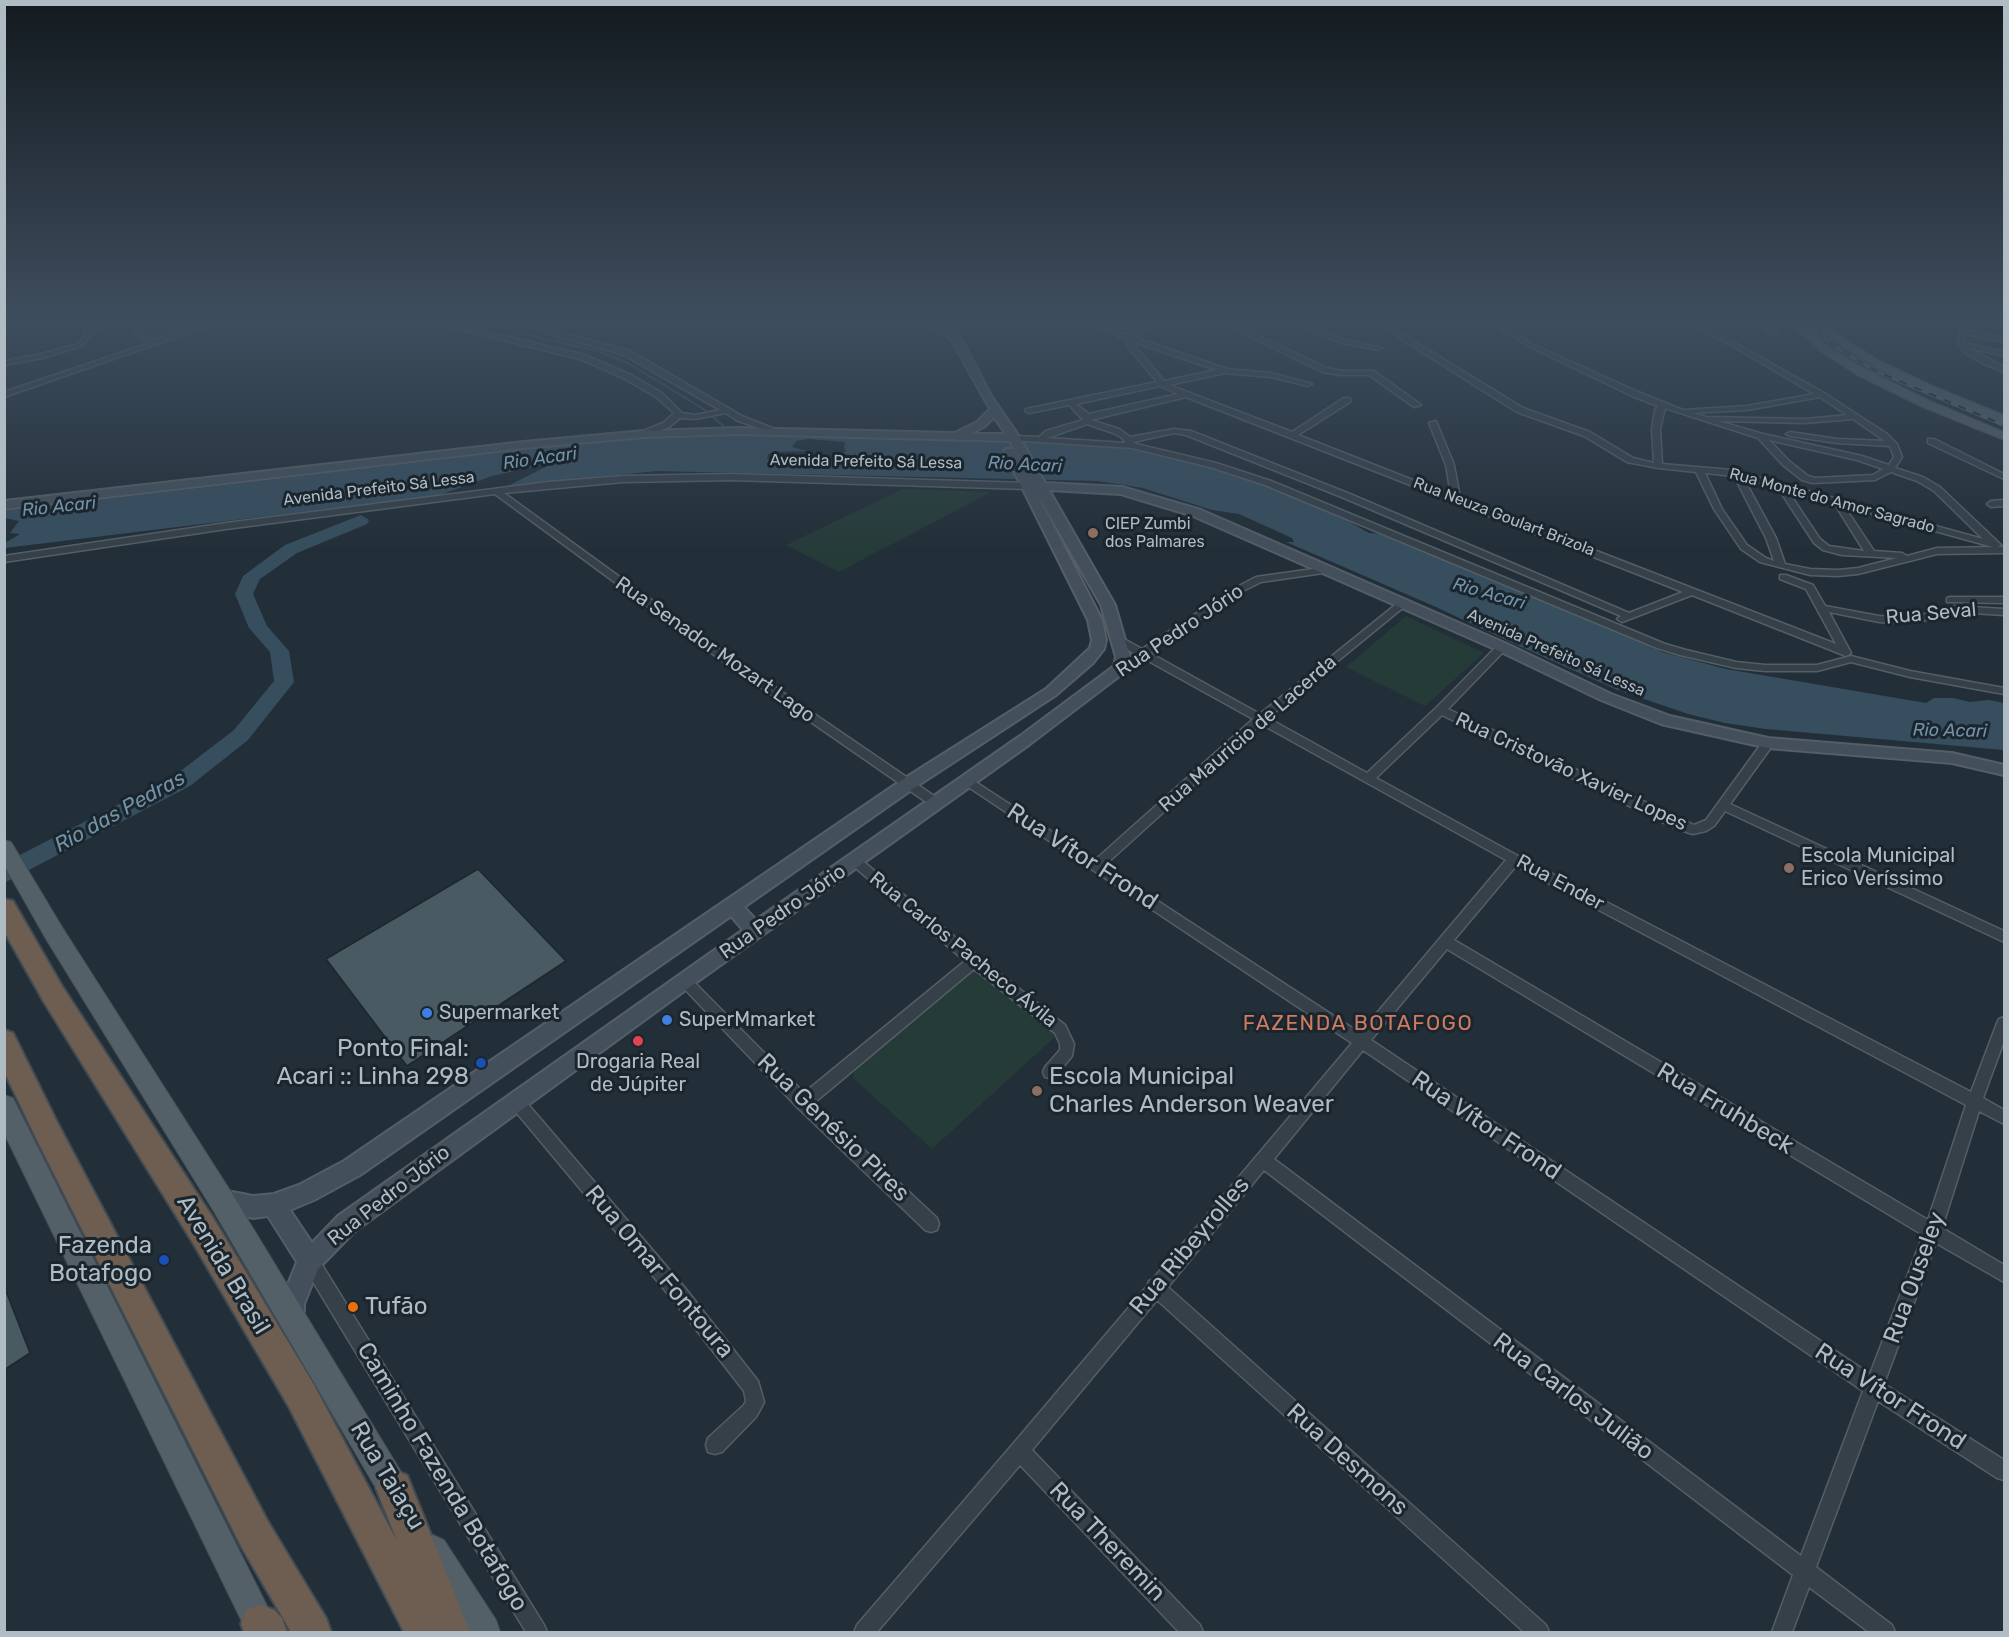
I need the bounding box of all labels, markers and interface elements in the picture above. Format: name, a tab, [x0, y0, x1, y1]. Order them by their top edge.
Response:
water label: Rio Acari	[502, 443, 578, 475]
street label: Avenida Prefeito Sá Lessa	[770, 451, 962, 473]
water label: Rio Acari	[987, 452, 1063, 478]
street label: Rua Monte do Amor Sagrado	[1727, 464, 1937, 538]
street label: Avenida Prefeito Sá Lessa	[282, 468, 476, 510]
street label: Rua Neuza Goulart Brizola	[1411, 474, 1597, 560]
water label: Rio Acari	[21, 492, 97, 522]
place label: CIEP Zumbi dos Palmares	[1105, 514, 1205, 552]
marker: CIEP Zumbi dos Palmares	[1086, 526, 1100, 540]
street label: Rua Senador Mozart Lago	[611, 572, 819, 728]
water label: Rio Acari	[1450, 573, 1528, 615]
street label: Rua Pedro Jório	[1112, 579, 1248, 683]
street label: Rua Seval	[1885, 598, 1977, 630]
street label: Avenida Prefeito Sá Lessa	[1464, 605, 1648, 701]
street label: Rua Mauricio de Lacerda	[1154, 650, 1342, 818]
street label: Rua Cristovão Xavier Lopes	[1451, 708, 1691, 836]
water label: Rio Acari	[1913, 720, 1987, 742]
water label: Rio das Pedras	[50, 766, 190, 858]
street label: Rua Vítor Frond	[1001, 798, 1163, 916]
place label: Escola Municipal Erico Veríssimo	[1801, 844, 1955, 891]
street label: Rua Ender	[1512, 850, 1608, 916]
street label: Rua Pedro Jório	[715, 860, 851, 964]
marker: Escola Municipal Erico Veríssimo	[1782, 861, 1796, 875]
street label: Rua Carlos Pacheco Ávila	[864, 867, 1062, 1033]
place label: Supermarket	[439, 1001, 559, 1025]
marker: Supermarket	[420, 1006, 434, 1020]
place label: SuperMmarket	[679, 1008, 815, 1032]
district label: FAZENDA BOTAFOGO	[1243, 1011, 1473, 1037]
marker: SuperMmarket	[660, 1013, 674, 1027]
marker: Drogaria Real de Júpiter	[631, 1034, 645, 1048]
place label: Ponto Final: Acari :: Linha 298	[276, 1035, 469, 1091]
street label: Rua Genésio Pires	[751, 1048, 915, 1208]
place label: Drogaria Real de Júpiter	[576, 1050, 700, 1097]
marker: Ponto Final: Acari :: Linha 298	[474, 1056, 488, 1070]
street label: Rua Fruhbeck	[1651, 1057, 1799, 1161]
place label: Escola Municipal Charles Anderson Weaver	[1049, 1063, 1334, 1119]
street label: Rua Vítor Frond	[1406, 1065, 1566, 1187]
marker: Escola Municipal Charles Anderson Weaver	[1030, 1084, 1044, 1098]
street label: Rua Pedro Jório	[323, 1141, 455, 1251]
street label: Rua Ribeyrolles	[1124, 1171, 1256, 1321]
street label: Rua Omar Fontoura	[578, 1180, 740, 1364]
street label: Avenida Brasil	[170, 1190, 276, 1340]
street label: Rua Ouseley	[1878, 1208, 1952, 1348]
place label: Fazenda Botafogo	[49, 1232, 152, 1288]
marker: Fazenda Botafogo	[157, 1253, 171, 1267]
place label: Tufão	[365, 1293, 428, 1321]
marker: Tufão	[346, 1300, 360, 1314]
street label: Rua Carlos Julião	[1487, 1327, 1659, 1467]
street label: Caminho Fazenda Botafogo	[350, 1337, 534, 1617]
street label: Rua Vítor Frond	[1809, 1338, 1971, 1456]
street label: Rua Desmons	[1280, 1398, 1414, 1522]
street label: Rua Taiaçu	[344, 1417, 430, 1535]
street label: Rua Theremin	[1043, 1476, 1171, 1608]

